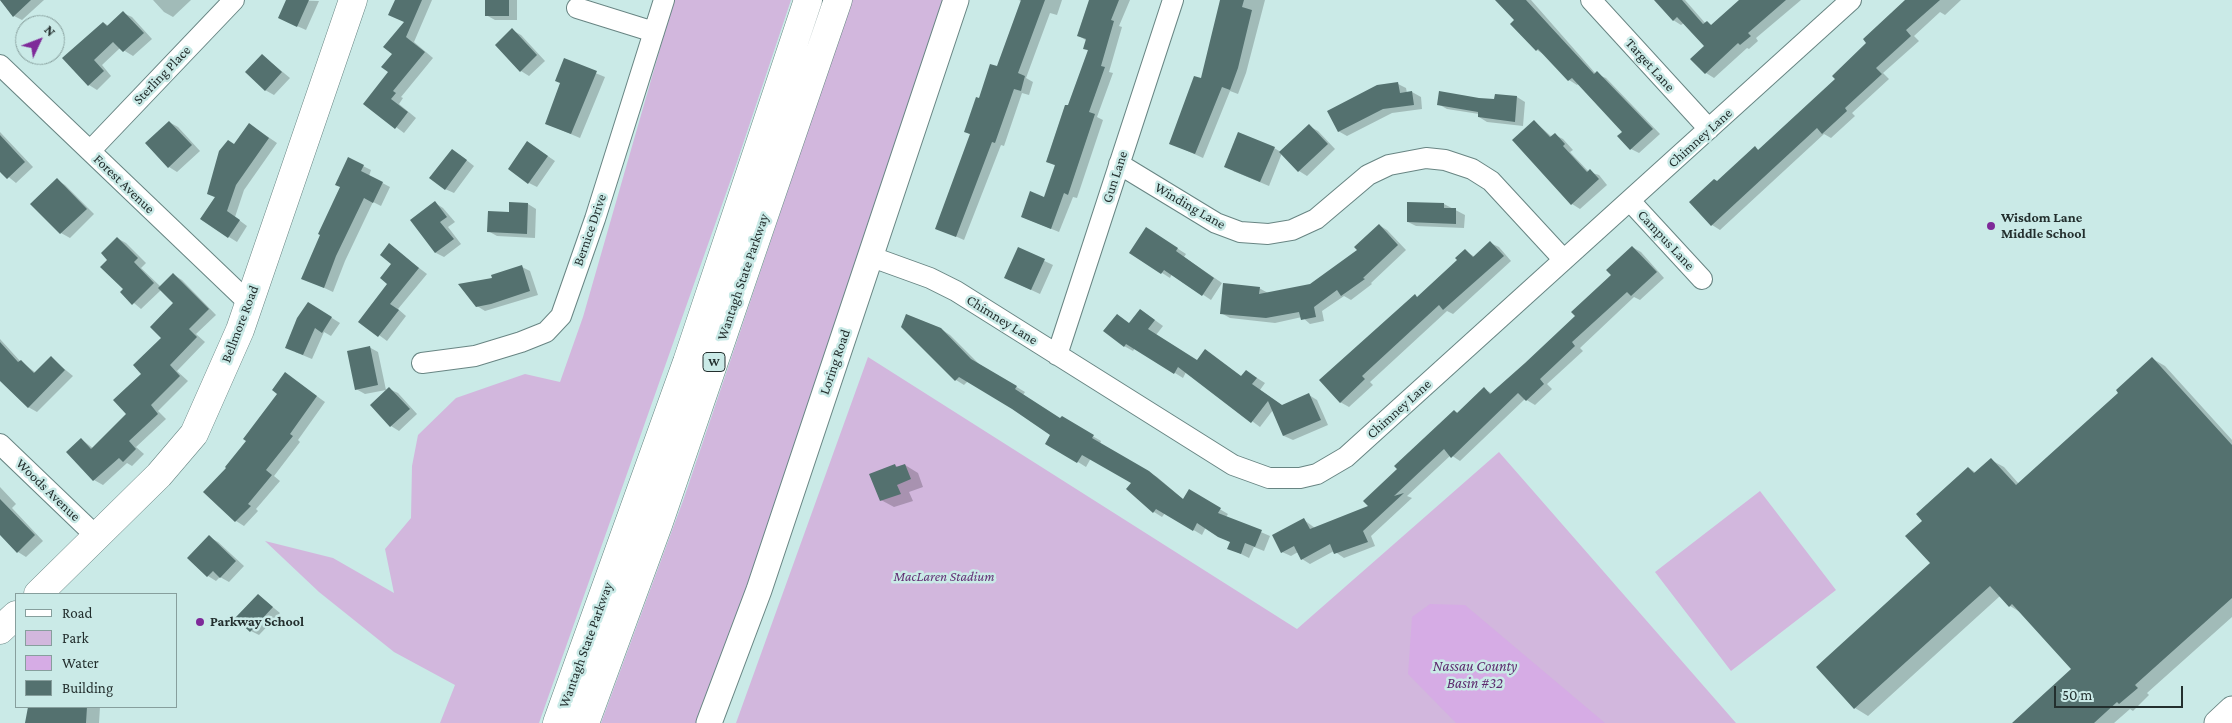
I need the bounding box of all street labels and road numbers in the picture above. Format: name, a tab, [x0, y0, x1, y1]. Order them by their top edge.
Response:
street label: Target Lane	[1622, 35, 1678, 95]
street label: Sterling Place	[130, 42, 194, 108]
street label: Chimney Lane	[1664, 105, 1736, 171]
street label: Gun Lane	[1099, 149, 1131, 205]
street label: Forest Avenue	[90, 151, 158, 217]
street label: Winding Lane	[1152, 179, 1228, 233]
street label: Bernice Drive	[570, 192, 610, 268]
street label: Campus Lane	[1634, 206, 1698, 274]
street label: Wantagh State Parkway	[713, 211, 773, 343]
street label: Bellmore Road	[218, 283, 262, 365]
street label: Chimney Lane	[963, 292, 1041, 348]
street label: Loring Road	[816, 327, 854, 397]
road number: W	[703, 352, 725, 372]
street label: Chimney Lane	[1363, 376, 1435, 442]
street label: Woods Avenue	[12, 455, 84, 525]
street label: Wantagh State Parkway	[555, 580, 617, 710]

